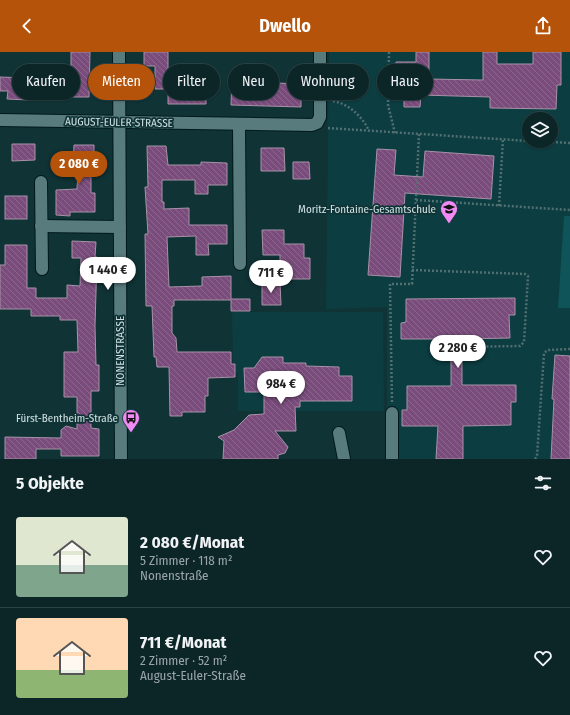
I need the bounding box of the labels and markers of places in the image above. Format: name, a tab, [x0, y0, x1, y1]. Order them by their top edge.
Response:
pin: 2 080 €	[42, 151, 116, 185]
school or university icon: Moritz-Fontaine-Gesamtschule	[439, 199, 459, 224]
place label: Moritz-Fontaine-Gesamtschule	[298, 203, 436, 216]
pin: 1 440 €	[71, 257, 145, 291]
pin: 711 €	[243, 260, 299, 294]
pin: 2 280 €	[421, 335, 495, 369]
pin: 984 €	[253, 371, 309, 405]
bus stop icon: Fürst-Bentheim-Straße	[121, 408, 141, 433]
place label: Fürst-Bentheim-Straße	[16, 412, 118, 425]

